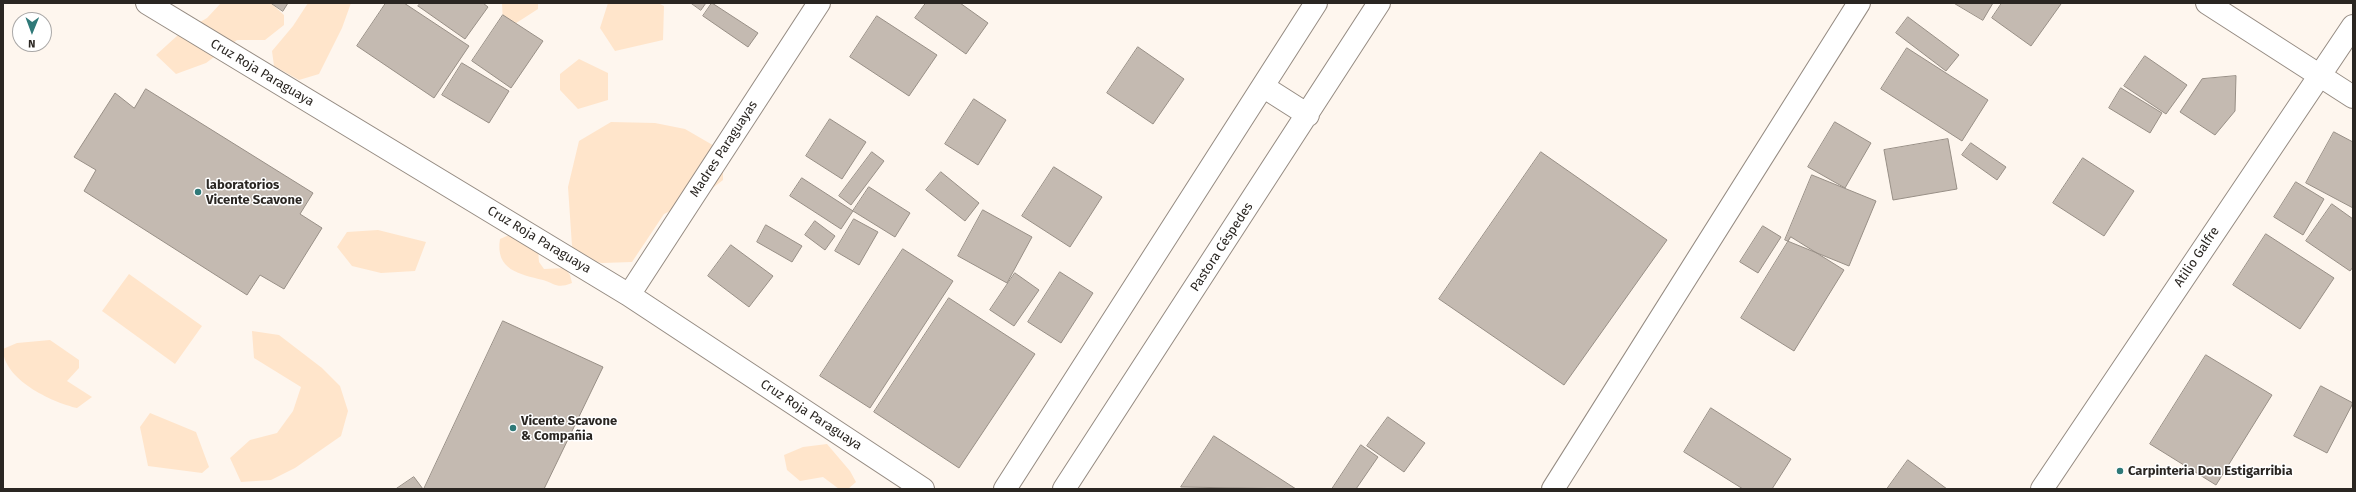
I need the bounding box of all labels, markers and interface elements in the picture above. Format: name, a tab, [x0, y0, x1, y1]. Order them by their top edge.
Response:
north arrow	[12, 12, 52, 52]
street label: Cruz Roja Paraguaya	[207, 36, 317, 110]
text: N	[28, 37, 36, 50]
street label: Madres Paraguayas	[687, 98, 761, 200]
place label: laboratorios Vicente Scavone	[206, 177, 302, 208]
marker: laboratorios Vicente Scavone	[193, 187, 203, 197]
street label: Pastora Céspedes	[1187, 200, 1257, 294]
street label: Cruz Roja Paraguaya	[484, 203, 594, 277]
street label: Atilio Galfre	[2171, 224, 2223, 290]
street label: Cruz Roja Paraguaya	[757, 376, 865, 454]
place label: Vicente Scavone & Compañia	[521, 413, 617, 444]
marker: Vicente Scavone & Compañia	[508, 423, 518, 433]
place label: Carpinteria Don Estigarribia	[2128, 463, 2293, 479]
marker: Carpinteria Don Estigarribia	[2115, 466, 2125, 476]

